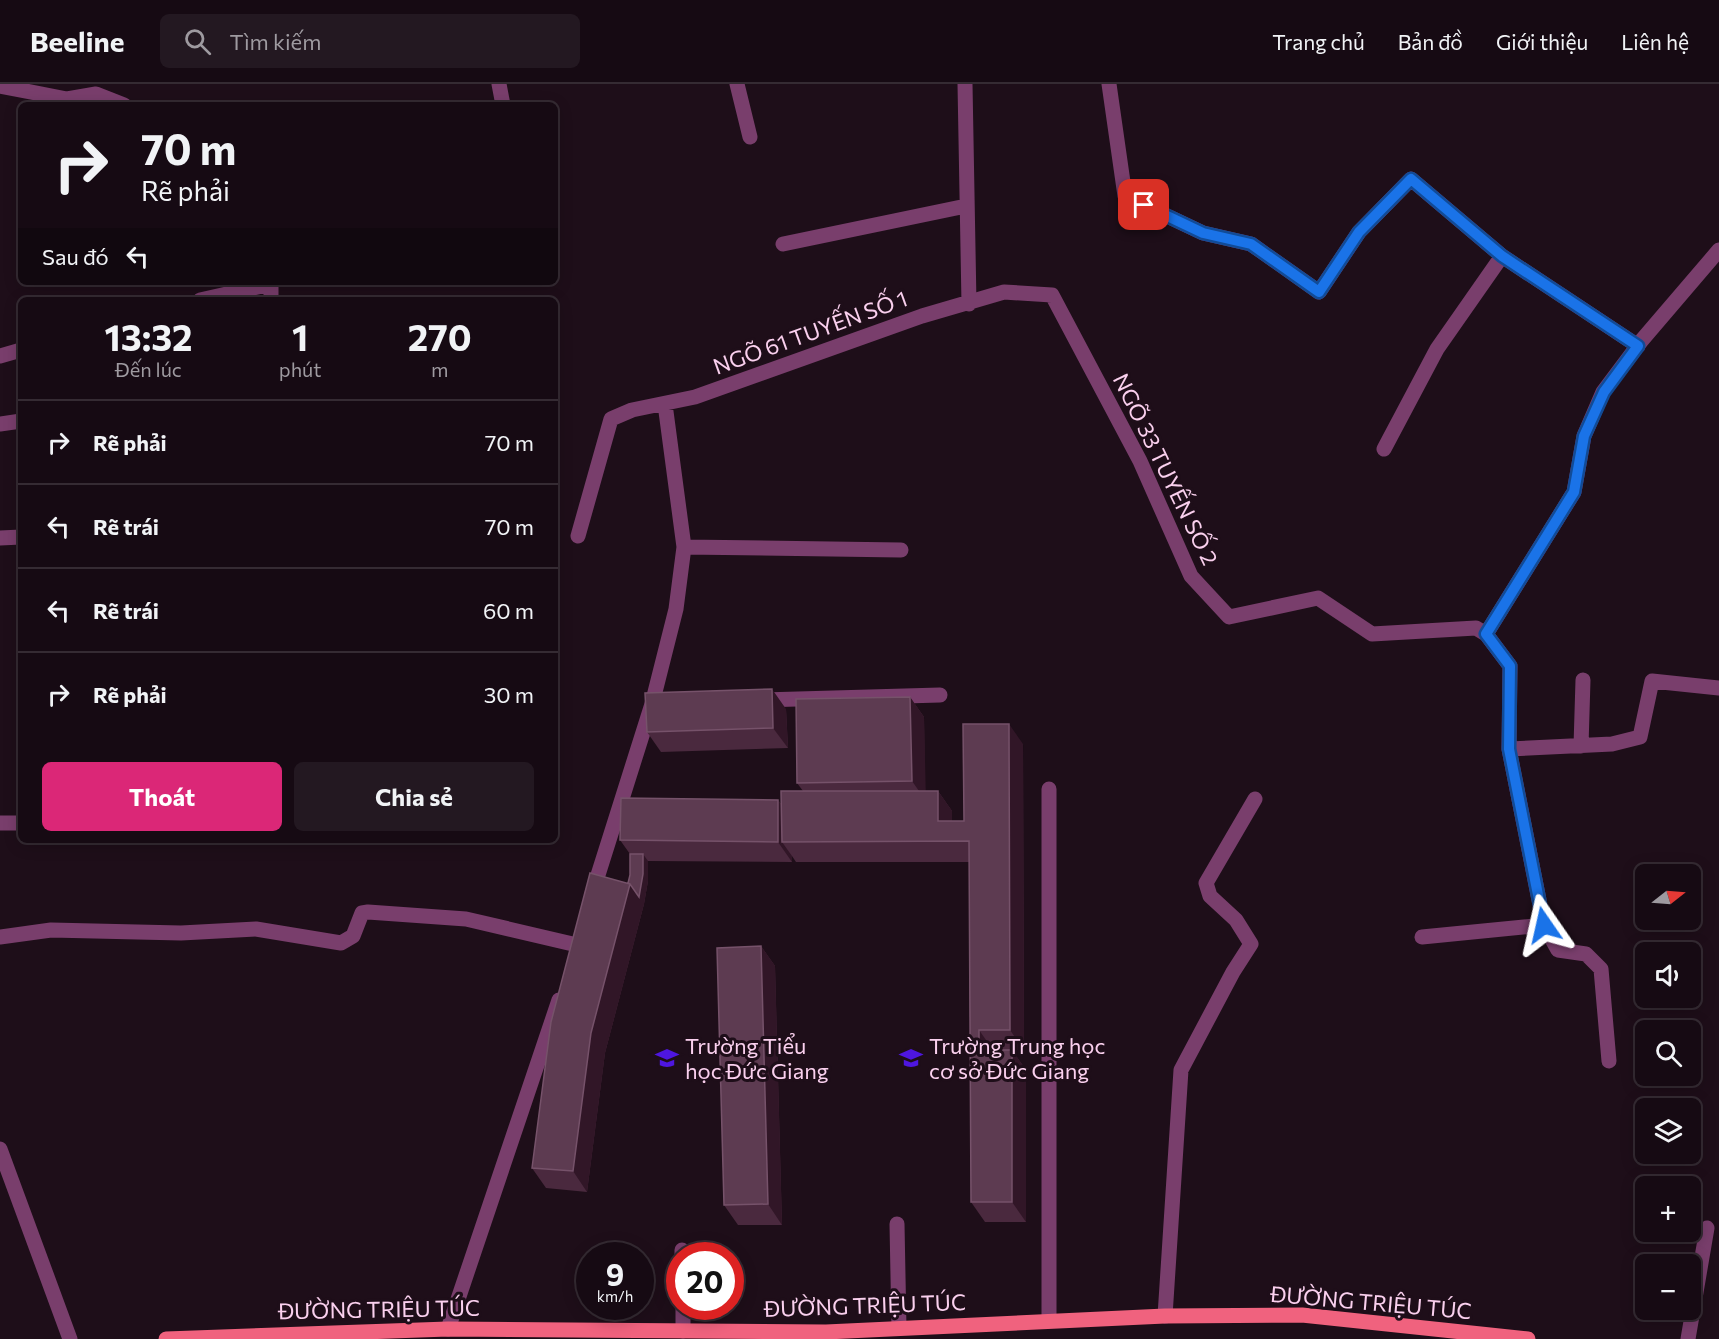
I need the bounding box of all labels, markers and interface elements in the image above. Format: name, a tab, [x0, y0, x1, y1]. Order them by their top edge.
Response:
search box	[160, 14, 580, 68]
text: Beeline	[30, 24, 124, 58]
icon: search	[181, 25, 214, 58]
text: Tìm kiếm	[229, 28, 321, 55]
text: Trang chủ	[1272, 29, 1365, 54]
text: Bản đồ	[1398, 29, 1463, 54]
text: Giới thiệu	[1496, 29, 1588, 54]
text: Liên hệ	[1621, 29, 1689, 54]
text: 70 m	[141, 122, 236, 174]
icon: right	[42, 126, 120, 204]
text: Rẽ phải	[141, 174, 230, 207]
pin	[1118, 179, 1169, 230]
icon: arrive	[1127, 188, 1160, 221]
icon: left	[121, 240, 154, 273]
text: Sau đó	[42, 243, 109, 270]
street label: NGÕ 61 TUYẾN SỐ 1	[708, 282, 911, 380]
text: 13:32	[104, 314, 192, 358]
text: 1	[292, 314, 308, 358]
text: 270	[408, 314, 472, 358]
text: Đến lúc	[115, 357, 182, 381]
text: phút	[279, 357, 321, 381]
text: m	[431, 357, 448, 381]
street label: NGÕ 33 TUYẾN SỐ 2	[1108, 368, 1226, 569]
icon: right	[42, 426, 75, 459]
text: Rẽ phải	[93, 429, 167, 456]
text: 70 m	[485, 429, 534, 456]
icon: left	[42, 510, 75, 543]
text: Rẽ trái	[93, 513, 159, 540]
text: 70 m	[485, 513, 534, 540]
icon: left	[42, 594, 75, 627]
text: Rẽ trái	[93, 597, 159, 624]
text: 60 m	[483, 597, 534, 624]
icon: right	[42, 678, 75, 711]
text: Rẽ phải	[93, 681, 167, 708]
text: 30 m	[484, 681, 534, 708]
button: Thoát	[42, 762, 282, 831]
button: Chia sẻ	[294, 762, 534, 831]
north arrow	[1635, 864, 1701, 930]
map controls	[1635, 864, 1701, 1320]
position arrow	[1512, 893, 1576, 957]
button: sound	[1635, 942, 1701, 1008]
button: search	[1635, 1020, 1701, 1086]
place label: Trường Tiểu học Đức Giang	[685, 1032, 829, 1084]
place label: Trường Trung học cơ sở Đức Giang	[929, 1032, 1105, 1084]
school or university icon: Trường Tiểu học Đức Giang	[654, 1045, 680, 1071]
school or university icon: Trường Trung học cơ sở Đức Giang	[898, 1045, 924, 1071]
button: layers	[1635, 1098, 1701, 1164]
button: +	[1635, 1176, 1701, 1242]
speed limit sign: 20	[666, 1242, 744, 1320]
button: −	[1635, 1254, 1701, 1320]
text: 9	[606, 1255, 624, 1292]
street label: ĐƯỜNG TRIỆU TÚC	[1268, 1280, 1473, 1324]
text: km/h	[597, 1287, 633, 1305]
street label: ĐƯỜNG TRIỆU TÚC	[763, 1288, 966, 1322]
street label: ĐƯỜNG TRIỆU TÚC	[277, 1294, 480, 1324]

